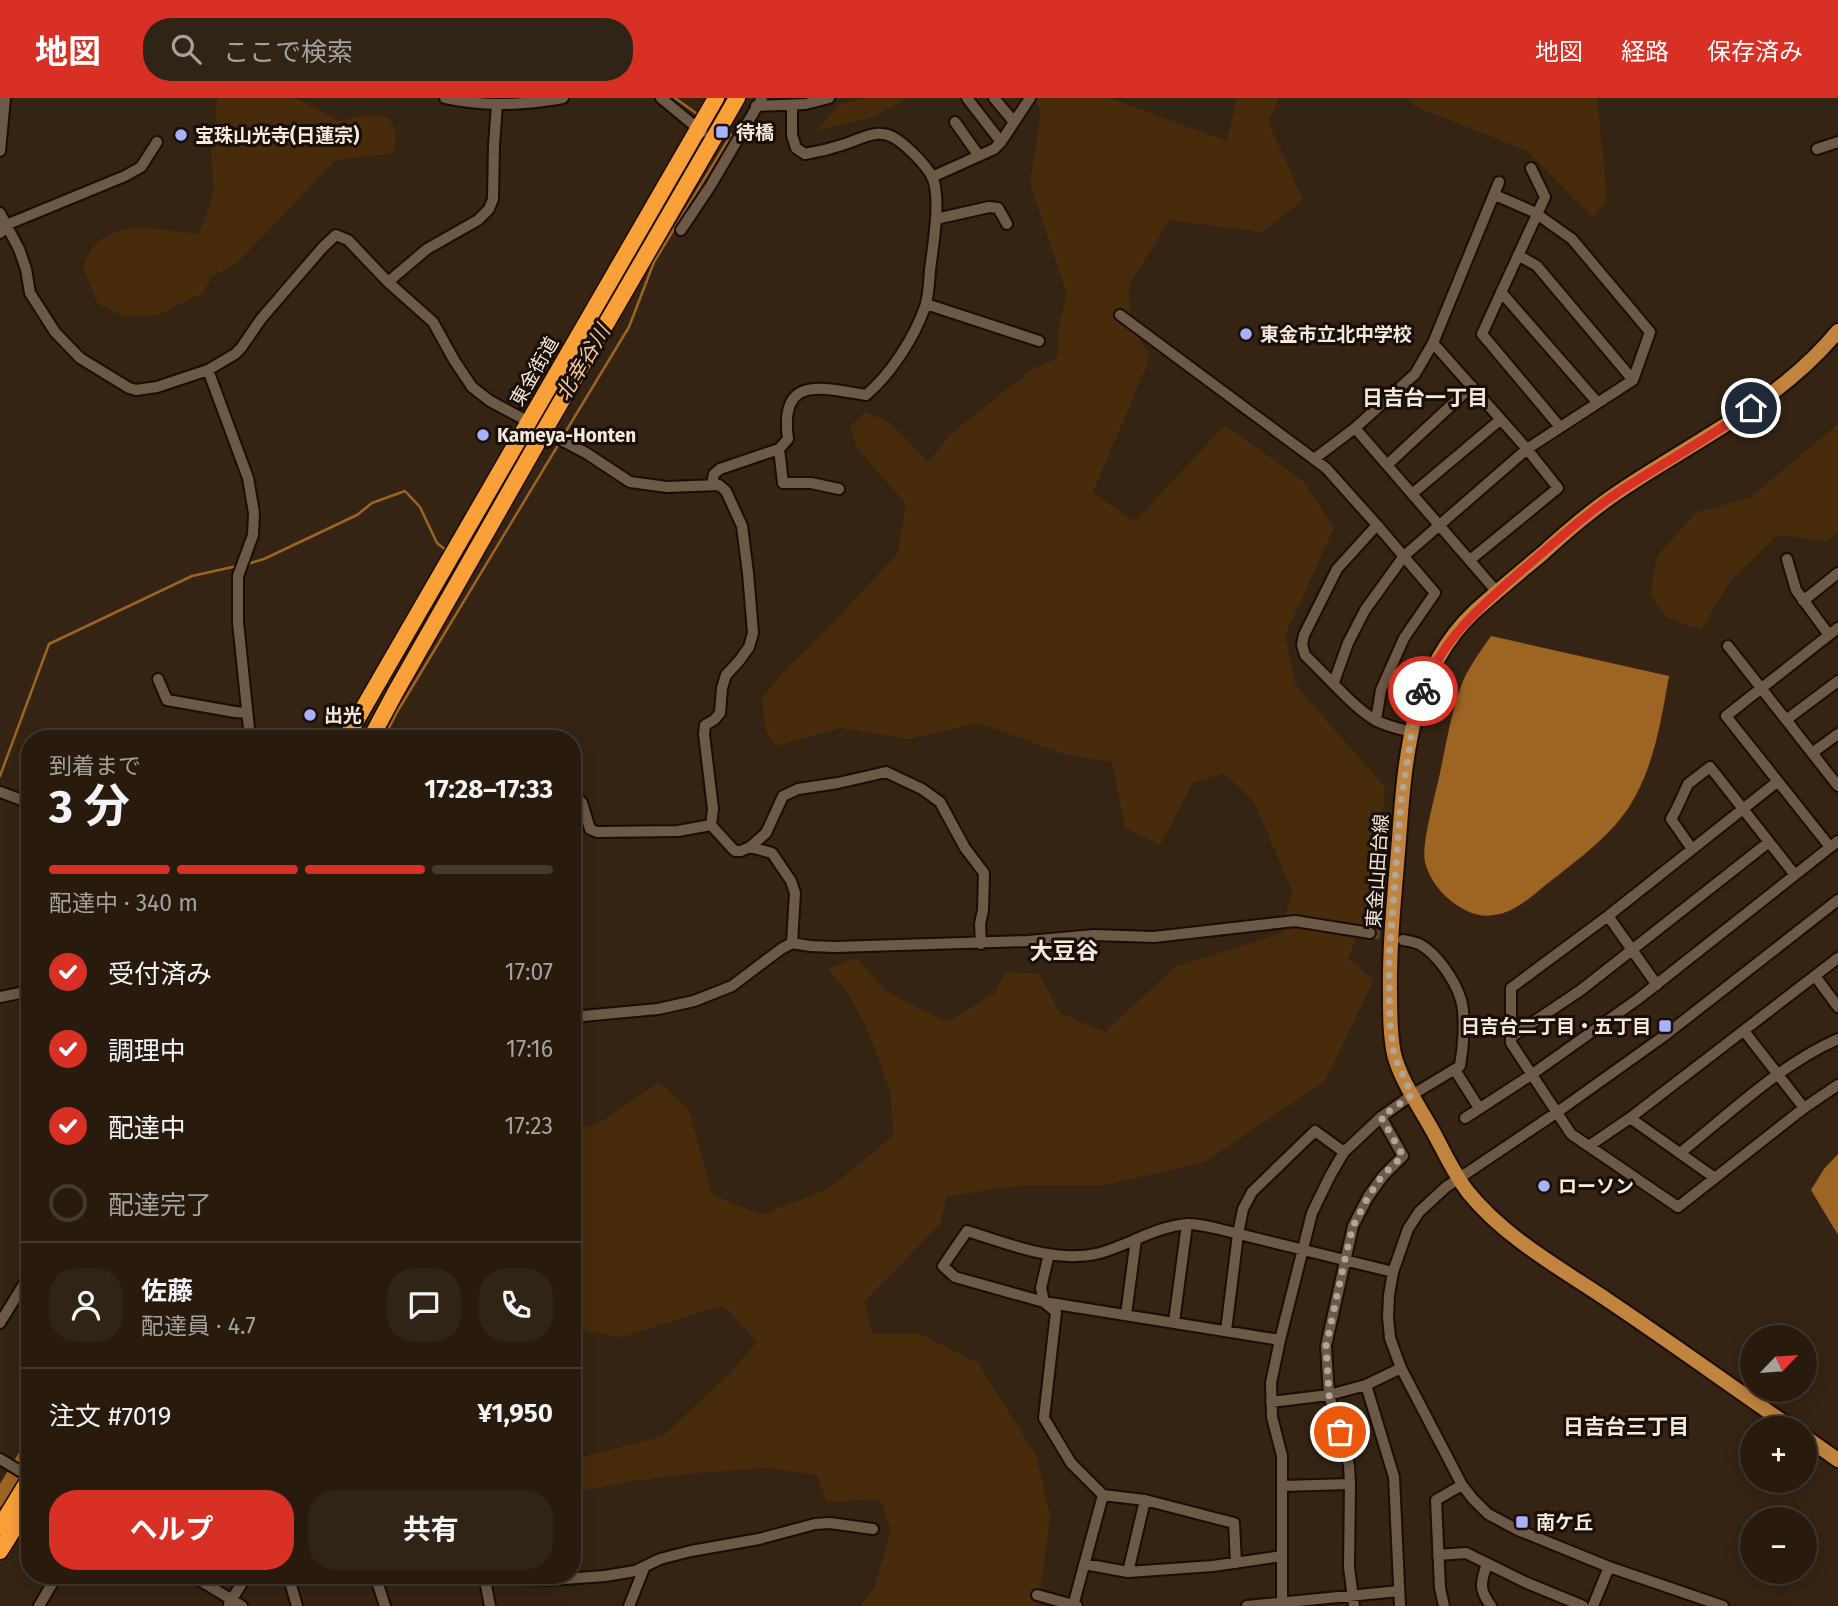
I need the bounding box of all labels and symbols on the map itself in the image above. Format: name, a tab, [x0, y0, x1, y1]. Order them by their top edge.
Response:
place label: 待橋	[736, 121, 774, 144]
place label: 宝珠山光寺(日蓮宗)	[195, 124, 359, 147]
marker: 待橋	[714, 124, 730, 140]
marker: 宝珠山光寺(日蓮宗)	[173, 127, 189, 143]
water label: 北幸谷川	[550, 319, 617, 406]
place label: 東金市立北中学校	[1260, 323, 1412, 346]
marker: 東金市立北中学校	[1238, 326, 1254, 342]
street label: 東金街道	[505, 333, 563, 410]
pin	[1721, 378, 1781, 438]
district label: 日吉台一丁目	[1362, 385, 1488, 411]
place label: Kameya-Honten	[497, 424, 636, 447]
marker: Kameya-Honten	[475, 427, 491, 443]
courier	[1388, 656, 1458, 726]
place label: 出光	[324, 704, 362, 727]
marker: 出光	[302, 707, 318, 723]
street label: 東金山田台線	[1362, 813, 1393, 929]
district label: 大豆谷	[1030, 937, 1099, 965]
place label: 日吉台二丁目・五丁目	[1461, 1015, 1651, 1038]
marker: 日吉台二丁目・五丁目	[1657, 1018, 1673, 1034]
place label: ローソン	[1558, 1175, 1634, 1198]
marker: ローソン	[1536, 1178, 1552, 1194]
north arrow	[1740, 1325, 1816, 1402]
pin	[1310, 1402, 1370, 1462]
district label: 日吉台三丁目	[1563, 1414, 1689, 1440]
place label: 南ケ丘	[1536, 1511, 1593, 1534]
marker: 南ケ丘	[1514, 1514, 1530, 1530]

